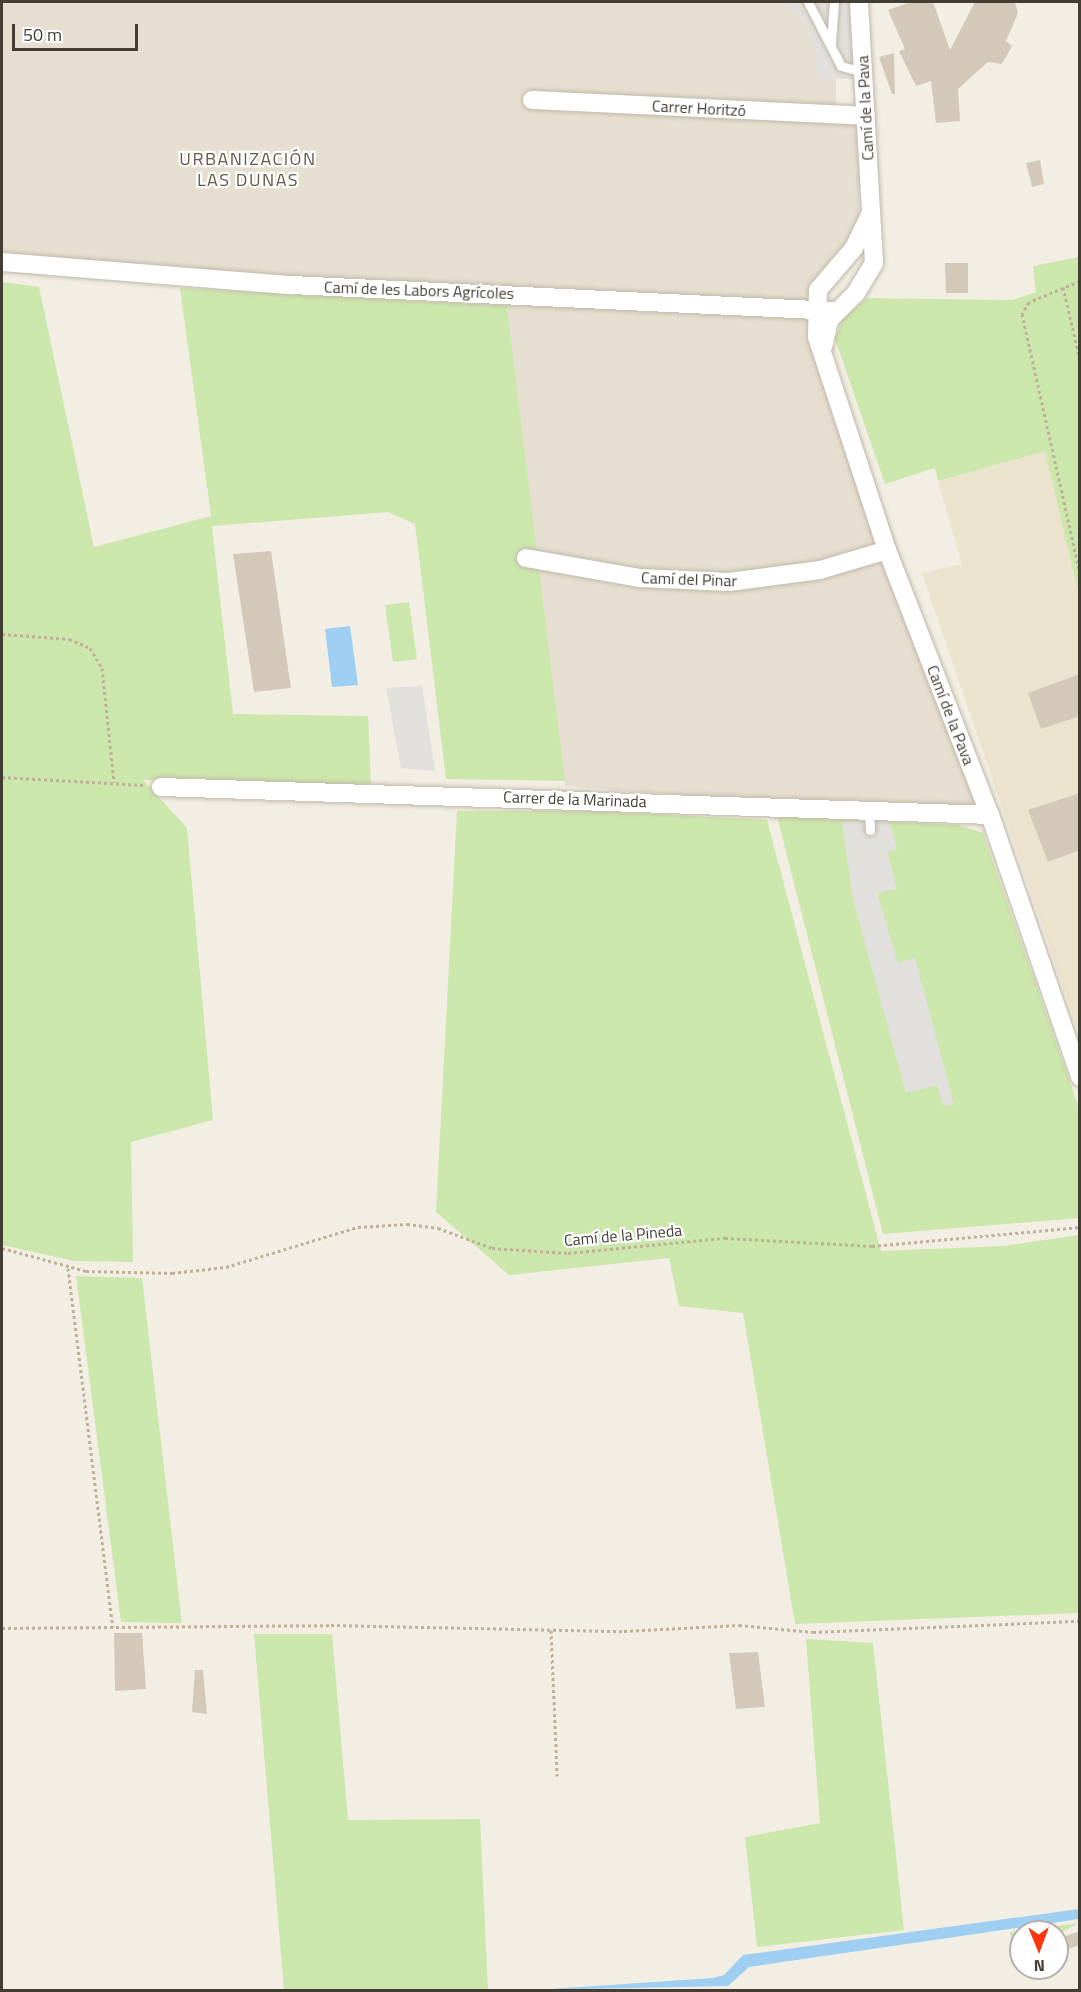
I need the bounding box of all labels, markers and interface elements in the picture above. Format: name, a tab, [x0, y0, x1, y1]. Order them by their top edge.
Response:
scale bar	[15, 12, 141, 50]
text: 50 m	[23, 21, 62, 48]
street label: Camí de la Pava	[853, 55, 877, 161]
street label: Carrer Horitzó	[651, 96, 747, 120]
district label: URBANIZACIÓN LAS DUNAS	[179, 149, 317, 192]
street label: Camí de les Labors Agrícoles	[324, 277, 514, 303]
street label: Camí del Pinar	[641, 568, 737, 590]
street label: Camí de la Pava	[923, 662, 979, 768]
street label: Carrer de la Marinada	[503, 787, 647, 811]
street label: Camí de la Pineda	[563, 1220, 683, 1250]
north arrow	[1009, 1920, 1069, 1980]
text: N	[1034, 1954, 1045, 1978]

